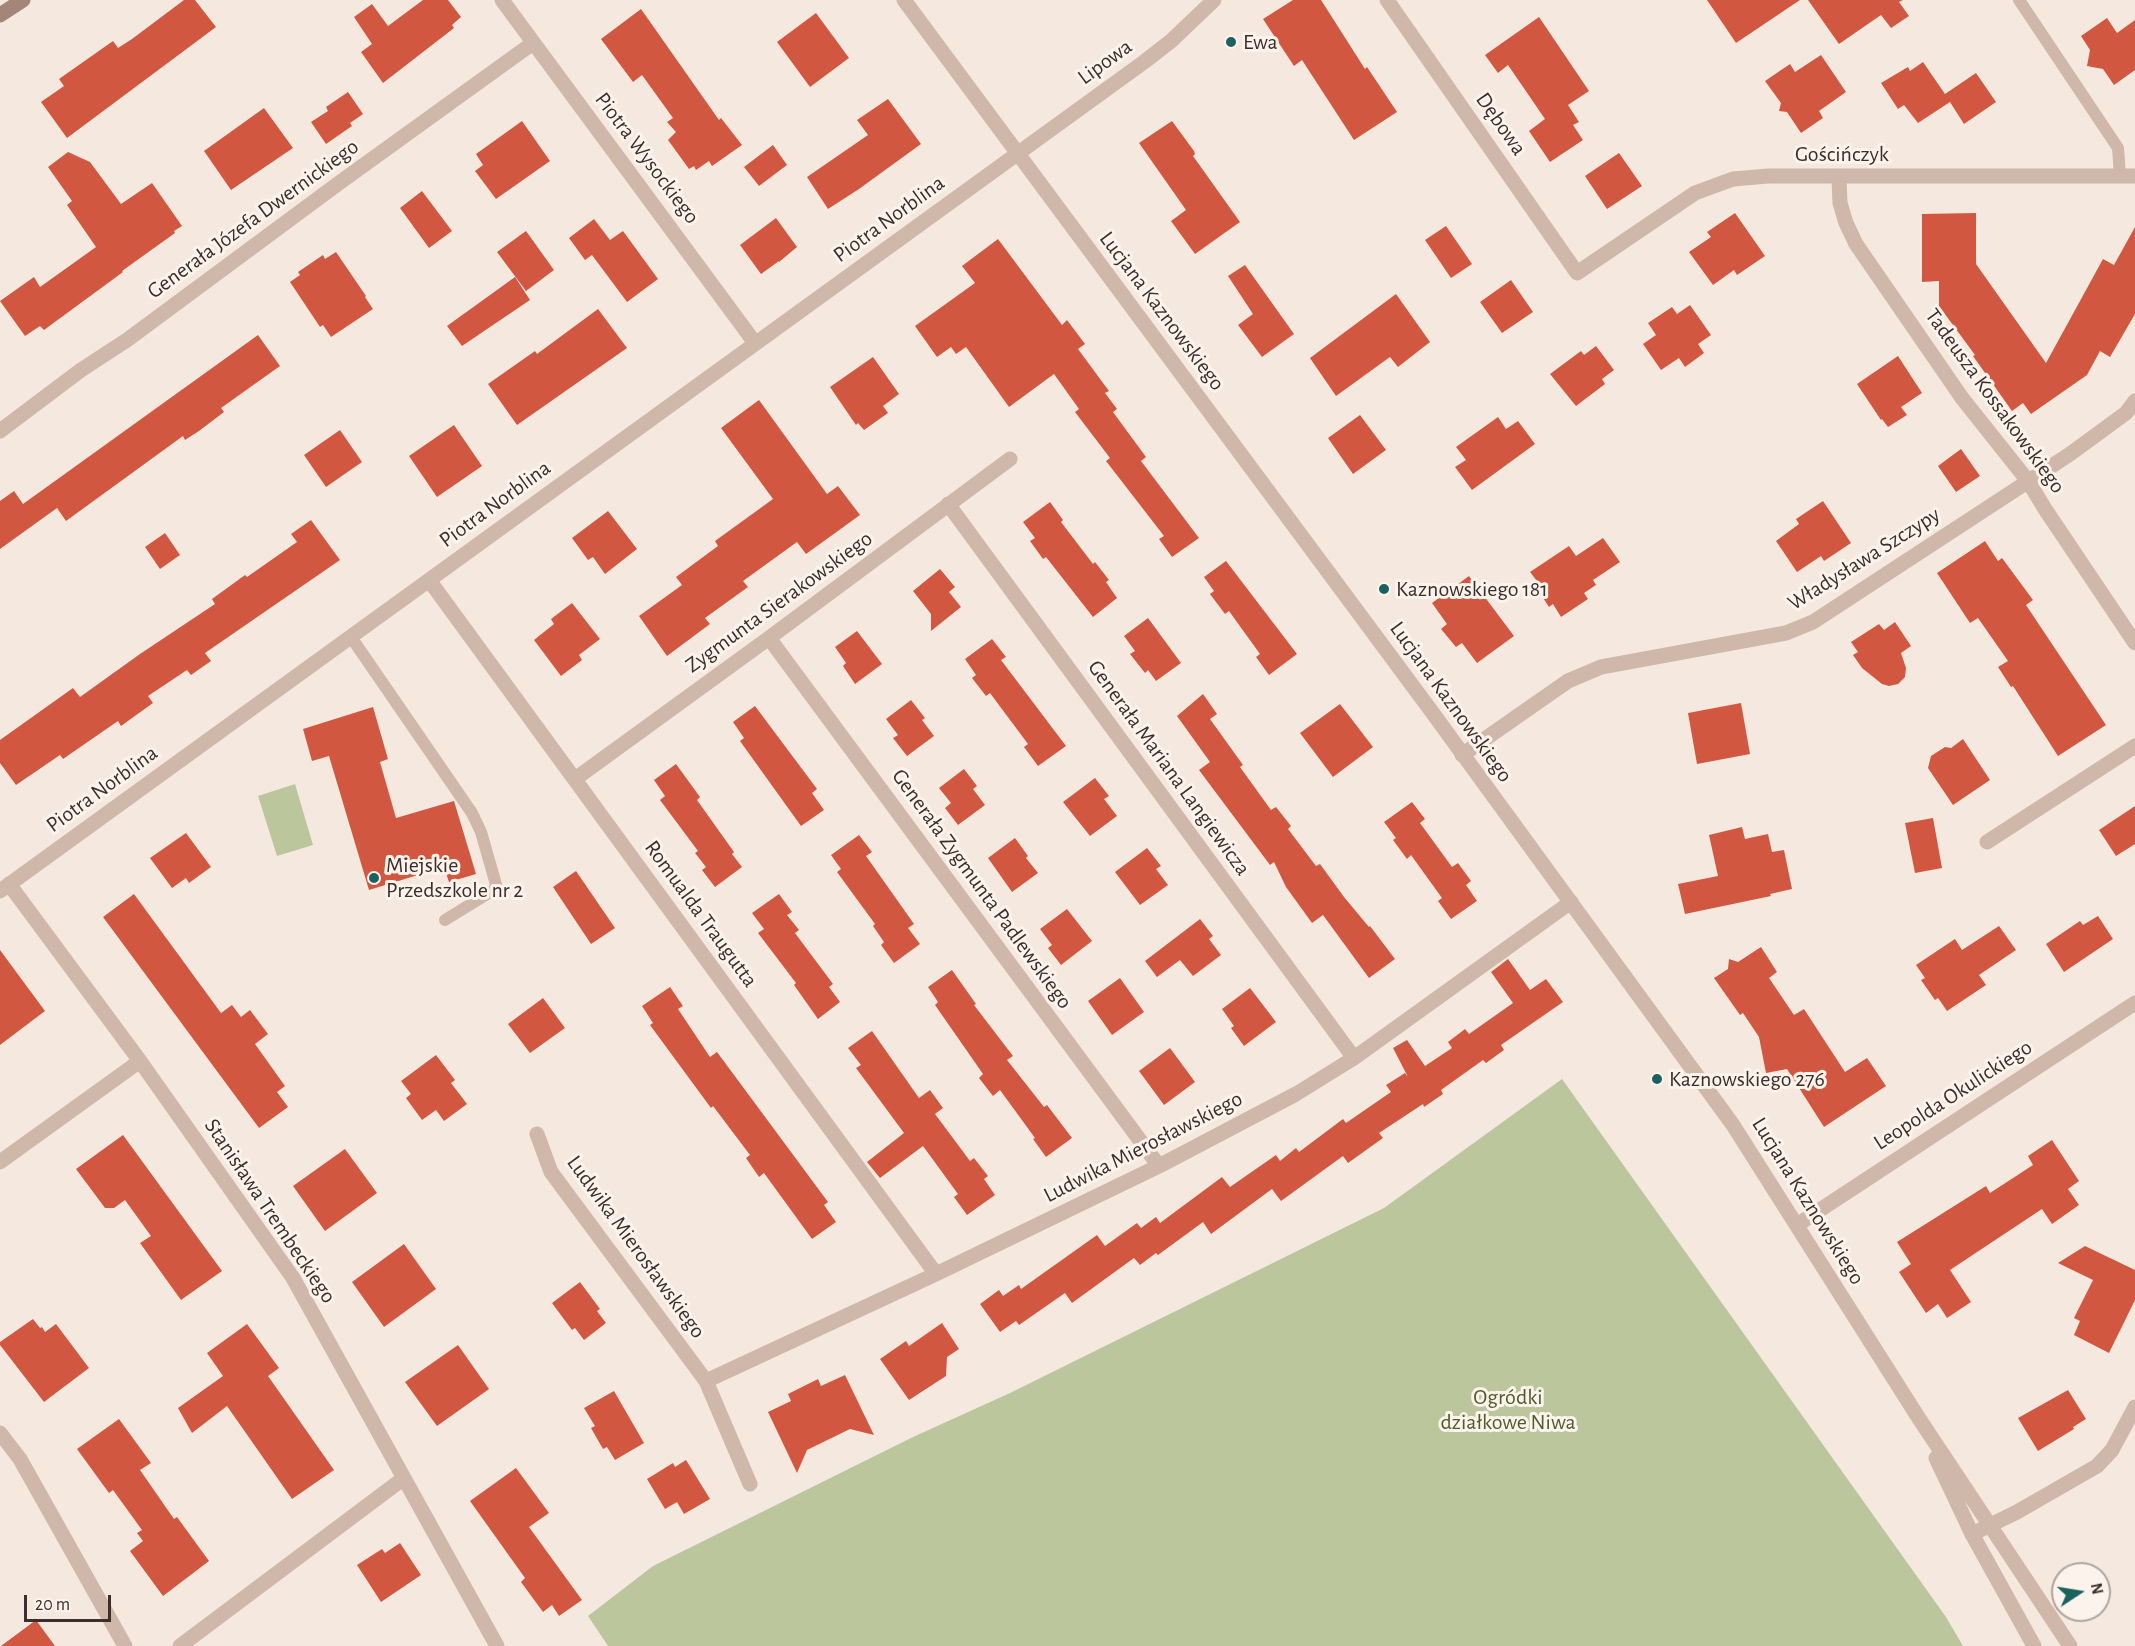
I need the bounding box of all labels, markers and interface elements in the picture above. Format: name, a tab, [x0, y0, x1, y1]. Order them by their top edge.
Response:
place label: Ewa	[1243, 29, 1278, 55]
street label: Lipowa	[1073, 33, 1137, 91]
marker: Ewa	[1224, 35, 1238, 49]
street label: Piotra Wysockiego	[589, 87, 705, 229]
street label: Dębowa	[1470, 87, 1532, 161]
street label: Generała Józefa Dwernickiego	[142, 133, 364, 305]
street label: Gościńczyk	[1795, 141, 1889, 167]
street label: Piotra Norblina	[828, 170, 950, 268]
street label: Lucjana Kaznowskiego	[1094, 226, 1230, 396]
street label: Tadeusza Kossakowskiego	[1919, 303, 2071, 499]
street label: Piotra Norblina	[434, 455, 556, 553]
street label: Władysława Szczypy	[1783, 502, 1945, 616]
street label: Zygmunta Sierakowskiego	[680, 525, 878, 679]
place label: Kaznowskiego 181	[1396, 576, 1548, 602]
marker: Kaznowskiego 181	[1377, 582, 1391, 596]
street label: Lucjana Kaznowskiego	[1384, 616, 1518, 788]
street label: Generała Mariana Langiewicza	[1082, 655, 1256, 881]
street label: Piotra Norblina	[41, 740, 163, 838]
street label: Generała Zygmunta Padlewskiego	[886, 764, 1078, 1014]
street label: Romualda Traugutta	[639, 835, 763, 993]
place label: Miejskie Przedszkole nr 2	[386, 852, 523, 903]
marker: Miejskie Przedszkole nr 2	[367, 871, 381, 885]
street label: Leopolda Okulickiego	[1869, 1034, 2037, 1156]
place label: Kaznowskiego 276	[1669, 1066, 1825, 1092]
marker: Kaznowskiego 276	[1650, 1072, 1664, 1086]
street label: Ludwika Mierosławskiego	[1039, 1085, 1247, 1209]
street label: Lucjana Kaznowskiego	[1746, 1112, 1870, 1290]
street label: Stanisława Trembeckiego	[198, 1114, 342, 1308]
street label: Ludwika Mierosławskiego	[561, 1150, 711, 1344]
park label: Ogródki działkowe Niwa	[1440, 1384, 1576, 1436]
north arrow	[2051, 1562, 2111, 1622]
text: N	[2088, 1582, 2106, 1596]
scale bar	[27, 1583, 114, 1621]
text: 20 m	[35, 1596, 70, 1614]

